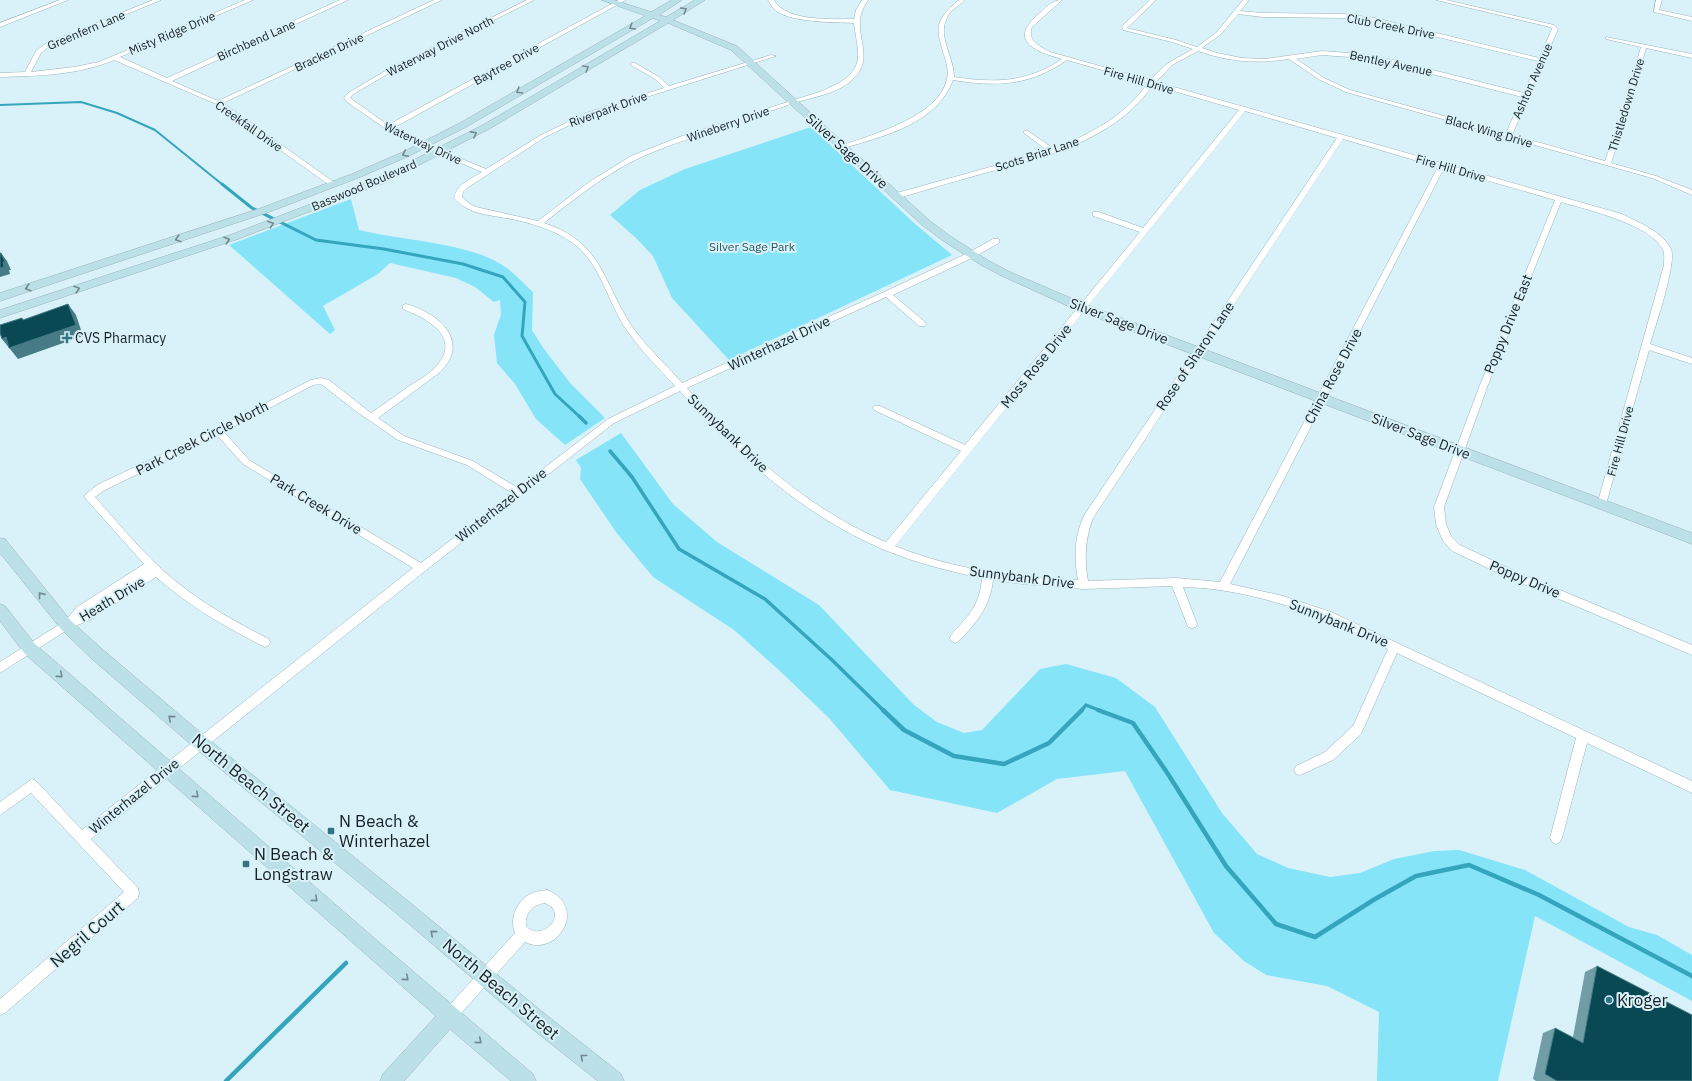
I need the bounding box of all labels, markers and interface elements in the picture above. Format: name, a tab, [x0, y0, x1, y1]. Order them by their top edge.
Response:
street label: Greenfern Lane	[45, 7, 127, 53]
one-way arrow	[680, 7, 687, 15]
street label: Misty Ridge Drive	[126, 8, 218, 58]
street label: Club Creek Drive	[1346, 10, 1437, 42]
street label: Waterway Drive North	[384, 13, 496, 79]
street label: Birchbend Lane	[215, 16, 298, 64]
one-way arrow	[629, 23, 636, 30]
street label: Bracken Drive	[292, 29, 366, 75]
street label: Baytree Drive	[471, 40, 542, 88]
street label: Ashton Avenue	[1509, 41, 1555, 121]
street label: Bentley Avenue	[1348, 47, 1434, 79]
street label: Thistledown Drive	[1605, 56, 1647, 153]
street label: Fire Hill Drive	[1102, 63, 1176, 97]
one-way arrow	[582, 66, 589, 73]
one-way arrow	[516, 87, 523, 94]
street label: Riverpark Drive	[567, 88, 650, 130]
street label: Creekfall Drive	[212, 97, 286, 155]
street label: Wineberry Drive	[685, 103, 772, 145]
street label: Silver Sage Drive	[802, 109, 892, 193]
street label: Black Wing Drive	[1444, 111, 1535, 151]
street label: Waterway Drive	[382, 118, 465, 168]
one-way arrow	[470, 131, 477, 138]
street label: Scots Briar Lane	[993, 133, 1081, 175]
one-way arrow	[402, 149, 410, 157]
street label: Fire Hill Drive	[1414, 151, 1488, 185]
street label: Basswood Boulevard	[309, 156, 419, 214]
one-way arrow	[267, 220, 274, 228]
one-way arrow	[175, 234, 182, 243]
one-way arrow	[223, 236, 230, 244]
park label: Silver Sage Park	[709, 239, 796, 254]
street label: Poppy Drive East	[1480, 272, 1536, 376]
one-way arrow	[25, 283, 32, 291]
one-way arrow	[73, 285, 80, 294]
street label: Silver Sage Drive	[1067, 294, 1171, 348]
street label: Rose of Sharon Lane	[1152, 298, 1238, 414]
street label: Winterhazel Drive	[725, 311, 833, 375]
street label: Moss Rose Drive	[997, 320, 1076, 412]
street label: China Rose Drive	[1300, 325, 1366, 427]
place label: CVS Pharmacy	[75, 329, 166, 347]
marker: CVS Pharmacy	[62, 333, 72, 343]
street label: Sunnybank Drive	[684, 390, 772, 476]
street label: Park Creek Circle North	[133, 397, 271, 479]
street label: Fire Hill Drive	[1603, 404, 1637, 478]
street label: Silver Sage Drive	[1369, 409, 1473, 463]
street label: Winterhazel Drive	[452, 464, 550, 546]
street label: Park Creek Drive	[267, 470, 365, 539]
street label: Poppy Drive	[1487, 556, 1563, 602]
street label: Sunnybank Drive	[968, 562, 1076, 592]
street label: Heath Drive	[76, 572, 148, 626]
one-way arrow	[39, 592, 46, 600]
street label: Sunnybank Drive	[1287, 595, 1392, 651]
one-way arrow	[55, 670, 62, 677]
one-way arrow	[169, 715, 176, 722]
street label: North Beach Street	[187, 729, 315, 837]
street label: Winterhazel Drive	[85, 754, 183, 838]
one-way arrow	[191, 790, 199, 797]
place label: N Beach & Winterhazel	[339, 810, 430, 852]
marker: N Beach & Winterhazel	[326, 826, 336, 836]
place label: N Beach & Longstraw	[254, 843, 334, 885]
marker: N Beach & Longstraw	[241, 859, 251, 869]
one-way arrow	[310, 894, 317, 901]
street label: Negril Court	[45, 896, 129, 972]
one-way arrow	[431, 930, 438, 937]
street label: North Beach Street	[438, 934, 564, 1044]
one-way arrow	[402, 974, 409, 981]
place label: Kroger	[1617, 989, 1668, 1011]
marker: Kroger	[1604, 995, 1614, 1005]
one-way arrow	[475, 1036, 482, 1043]
one-way arrow	[581, 1055, 588, 1062]

